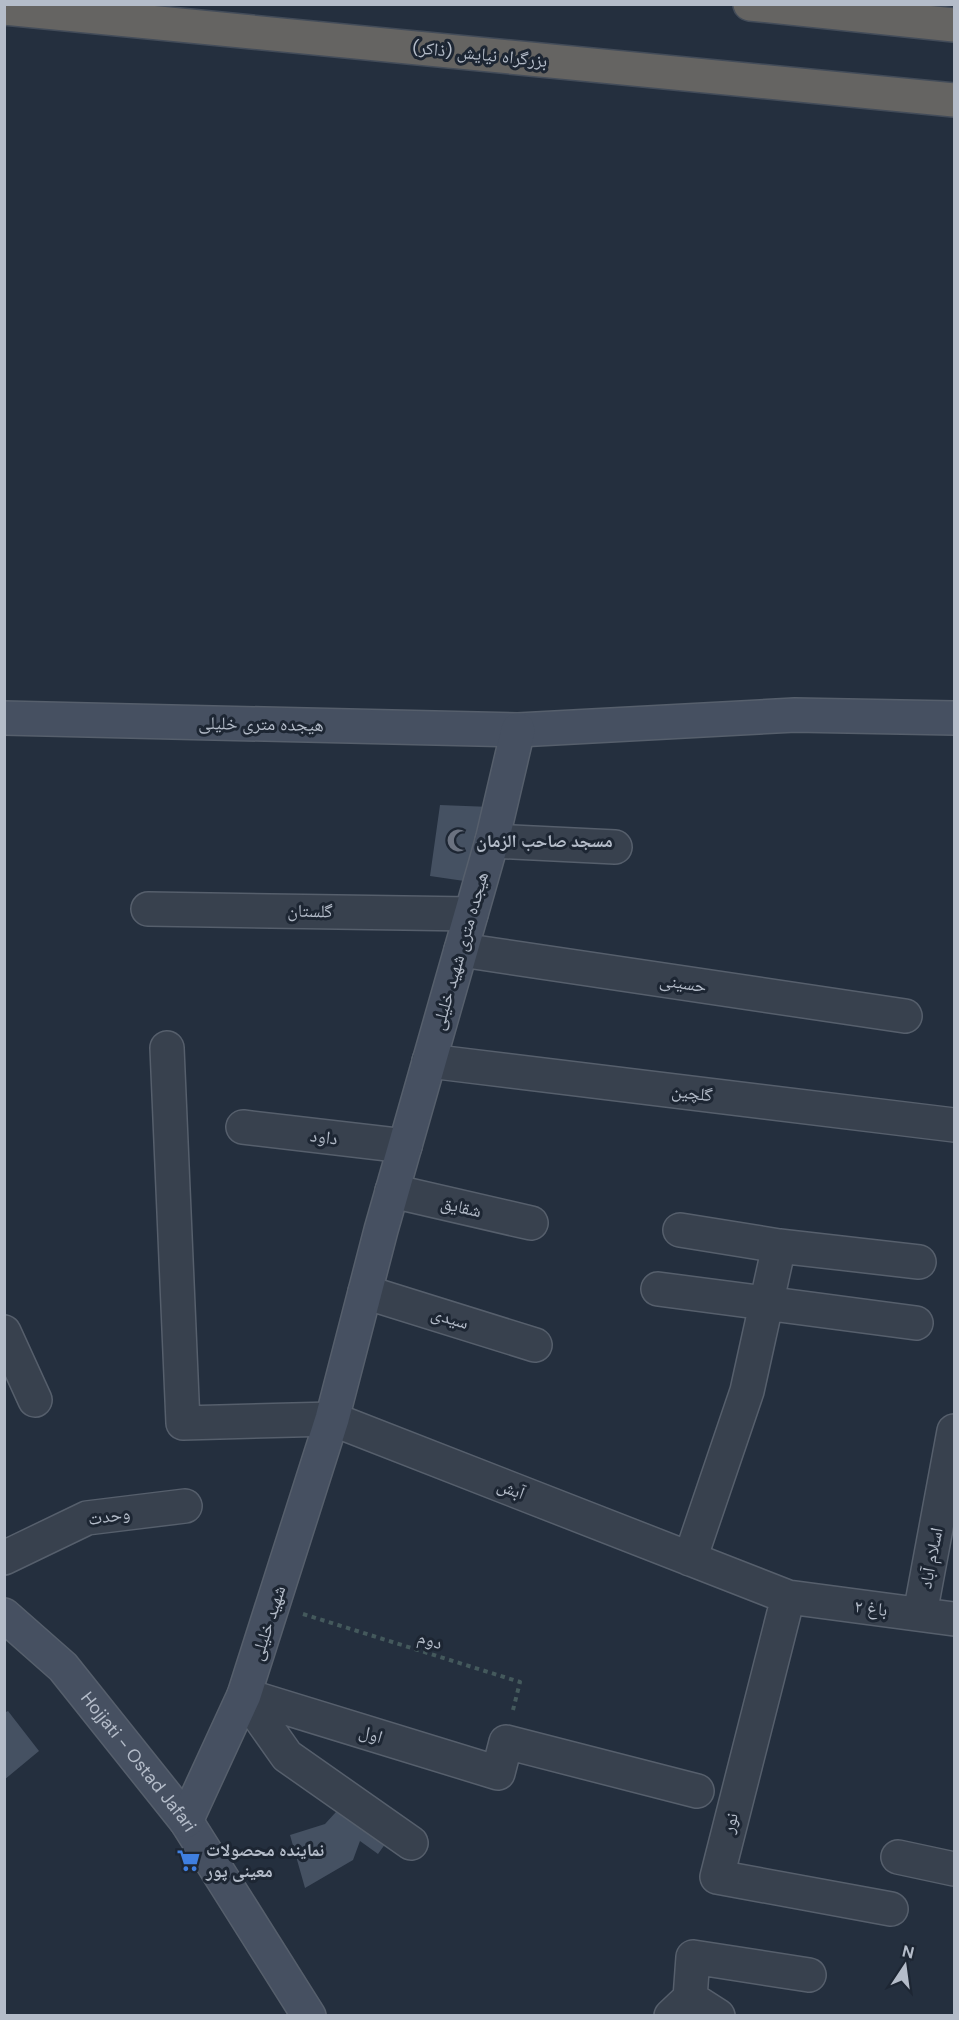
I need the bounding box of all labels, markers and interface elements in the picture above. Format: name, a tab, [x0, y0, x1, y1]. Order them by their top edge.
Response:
street label: بزرگراه نیایش (ذاکر)	[411, 35, 549, 73]
street label: هیجده متری خلیلی	[198, 711, 324, 737]
mosque icon: مسجد صاحب الزمان	[445, 828, 471, 854]
place label: مسجد صاحب الزمان	[476, 829, 613, 853]
street label: هیجده متری شهید خلیلی	[426, 869, 494, 1033]
street label: گلستان	[287, 899, 333, 923]
street label: حسینی	[658, 968, 708, 998]
street label: گلچین	[670, 1079, 714, 1107]
street label: داود	[309, 1123, 339, 1151]
street label: شقایق	[438, 1191, 484, 1223]
street label: سیدی	[428, 1301, 472, 1335]
street label: آبش	[494, 1473, 529, 1505]
street label: وحدت	[86, 1501, 132, 1531]
street label: اسلام آباد	[913, 1525, 949, 1591]
street label: شهید خلیلی	[245, 1582, 291, 1664]
street label: باغ ۲	[853, 1594, 889, 1622]
street label: دوم	[415, 1625, 445, 1655]
street label: Hojjati - Ostad Jafari	[75, 1687, 202, 1836]
street label: اول	[356, 1719, 386, 1749]
street label: نور	[716, 1810, 744, 1837]
place label: نماینده محصولات معینی پور	[205, 1838, 324, 1883]
supermarket icon: نماینده محصولات معینی پور	[175, 1847, 201, 1873]
north arrow	[875, 1936, 935, 1996]
text: N	[900, 1940, 916, 1963]

